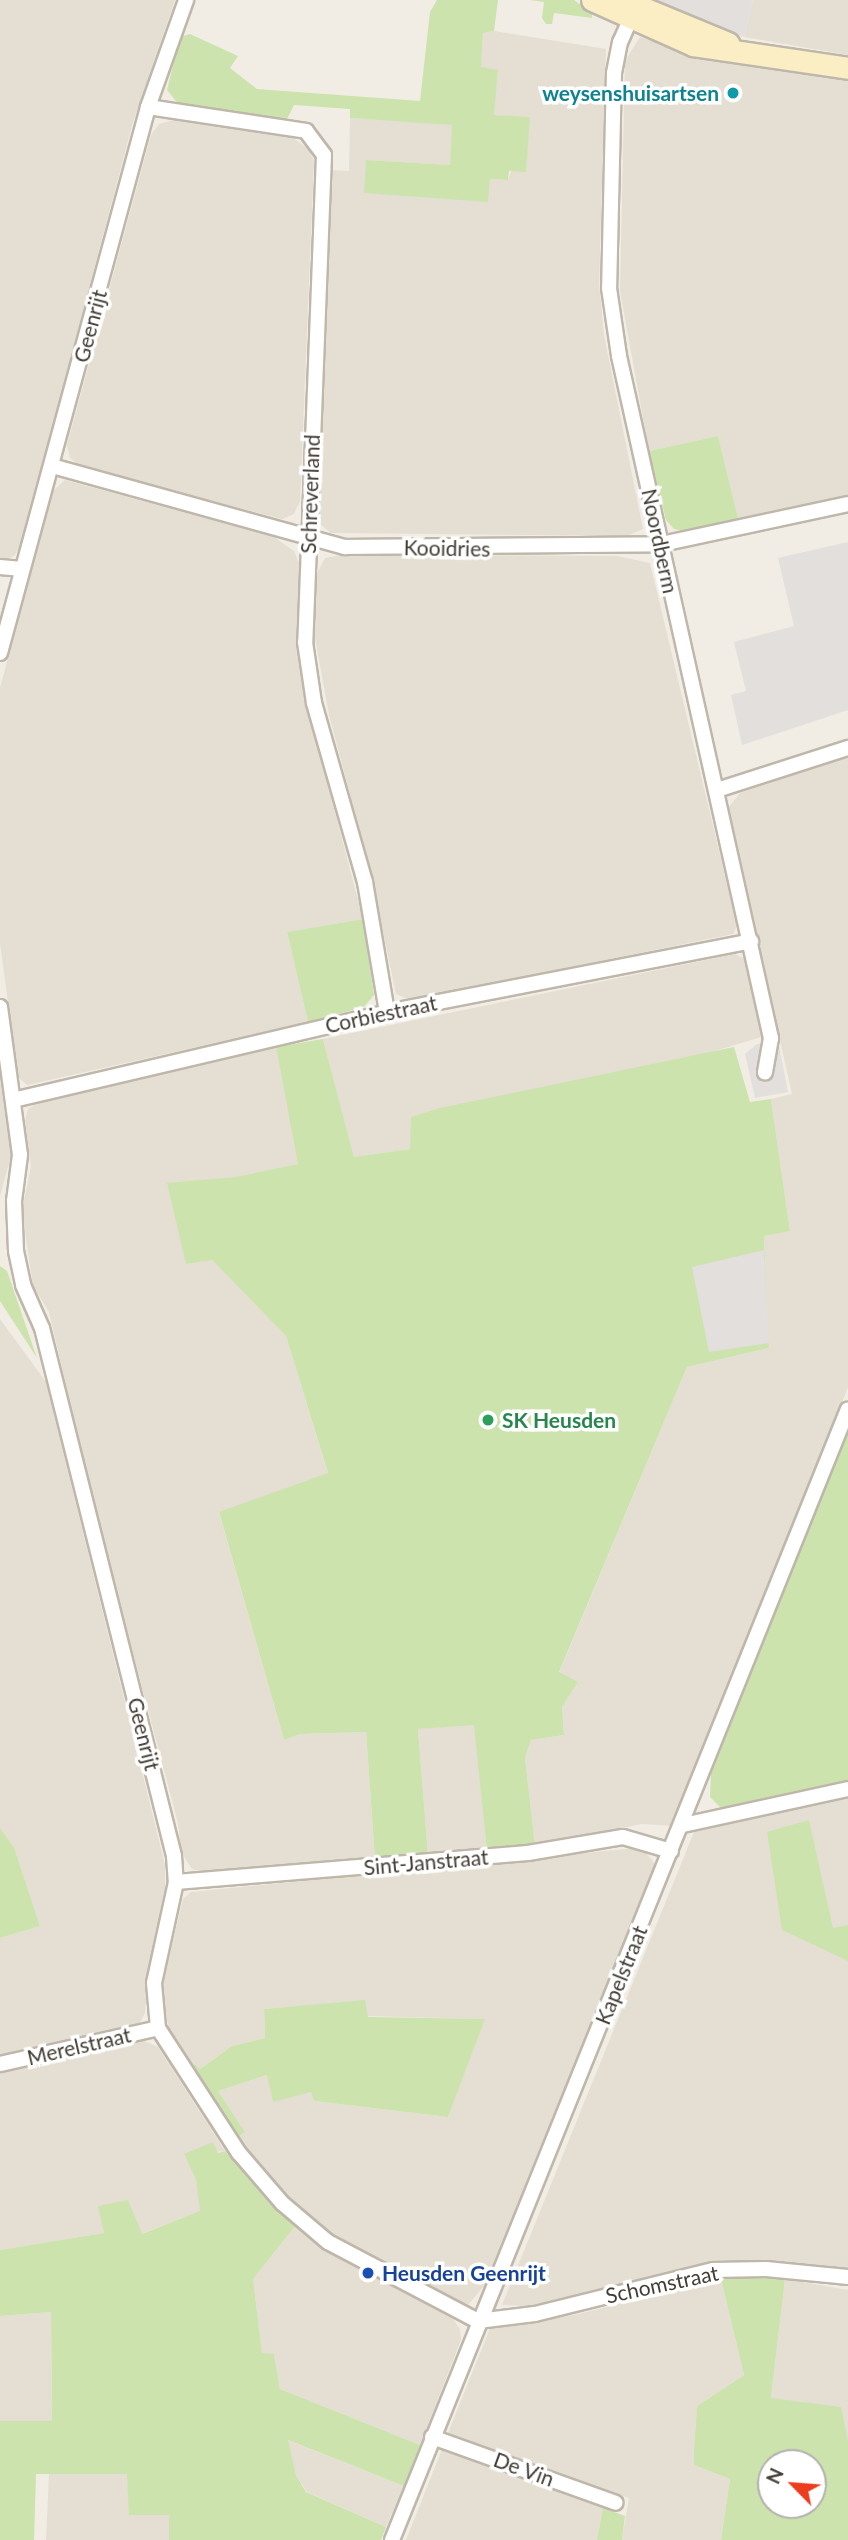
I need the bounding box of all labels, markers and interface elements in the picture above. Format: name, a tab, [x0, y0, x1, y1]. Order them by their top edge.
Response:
place label: weysenshuisartsen	[542, 80, 719, 106]
marker: weysenshuisartsen	[725, 85, 741, 101]
street label: Geenrijt	[68, 287, 112, 365]
street label: Schreverland	[295, 434, 325, 554]
street label: Noordberm	[637, 486, 683, 596]
street label: Kooidries	[403, 535, 491, 561]
street label: Corbiestraat	[323, 990, 439, 1038]
place label: SK Heusden	[502, 1407, 616, 1433]
marker: SK Heusden	[480, 1412, 496, 1428]
street label: Geenrijt	[123, 1695, 165, 1773]
street label: Sint-Janstraat	[363, 1844, 489, 1880]
street label: Kapelstraat	[590, 1922, 652, 2028]
street label: Merelstraat	[25, 2022, 133, 2070]
place label: Heusden Geenrijt	[382, 2260, 546, 2286]
street label: Schomstraat	[603, 2260, 721, 2308]
marker: Heusden Geenrijt	[360, 2265, 376, 2281]
street label: De Vin	[490, 2446, 558, 2492]
north arrow	[757, 2449, 827, 2519]
text: N	[761, 2464, 788, 2487]

